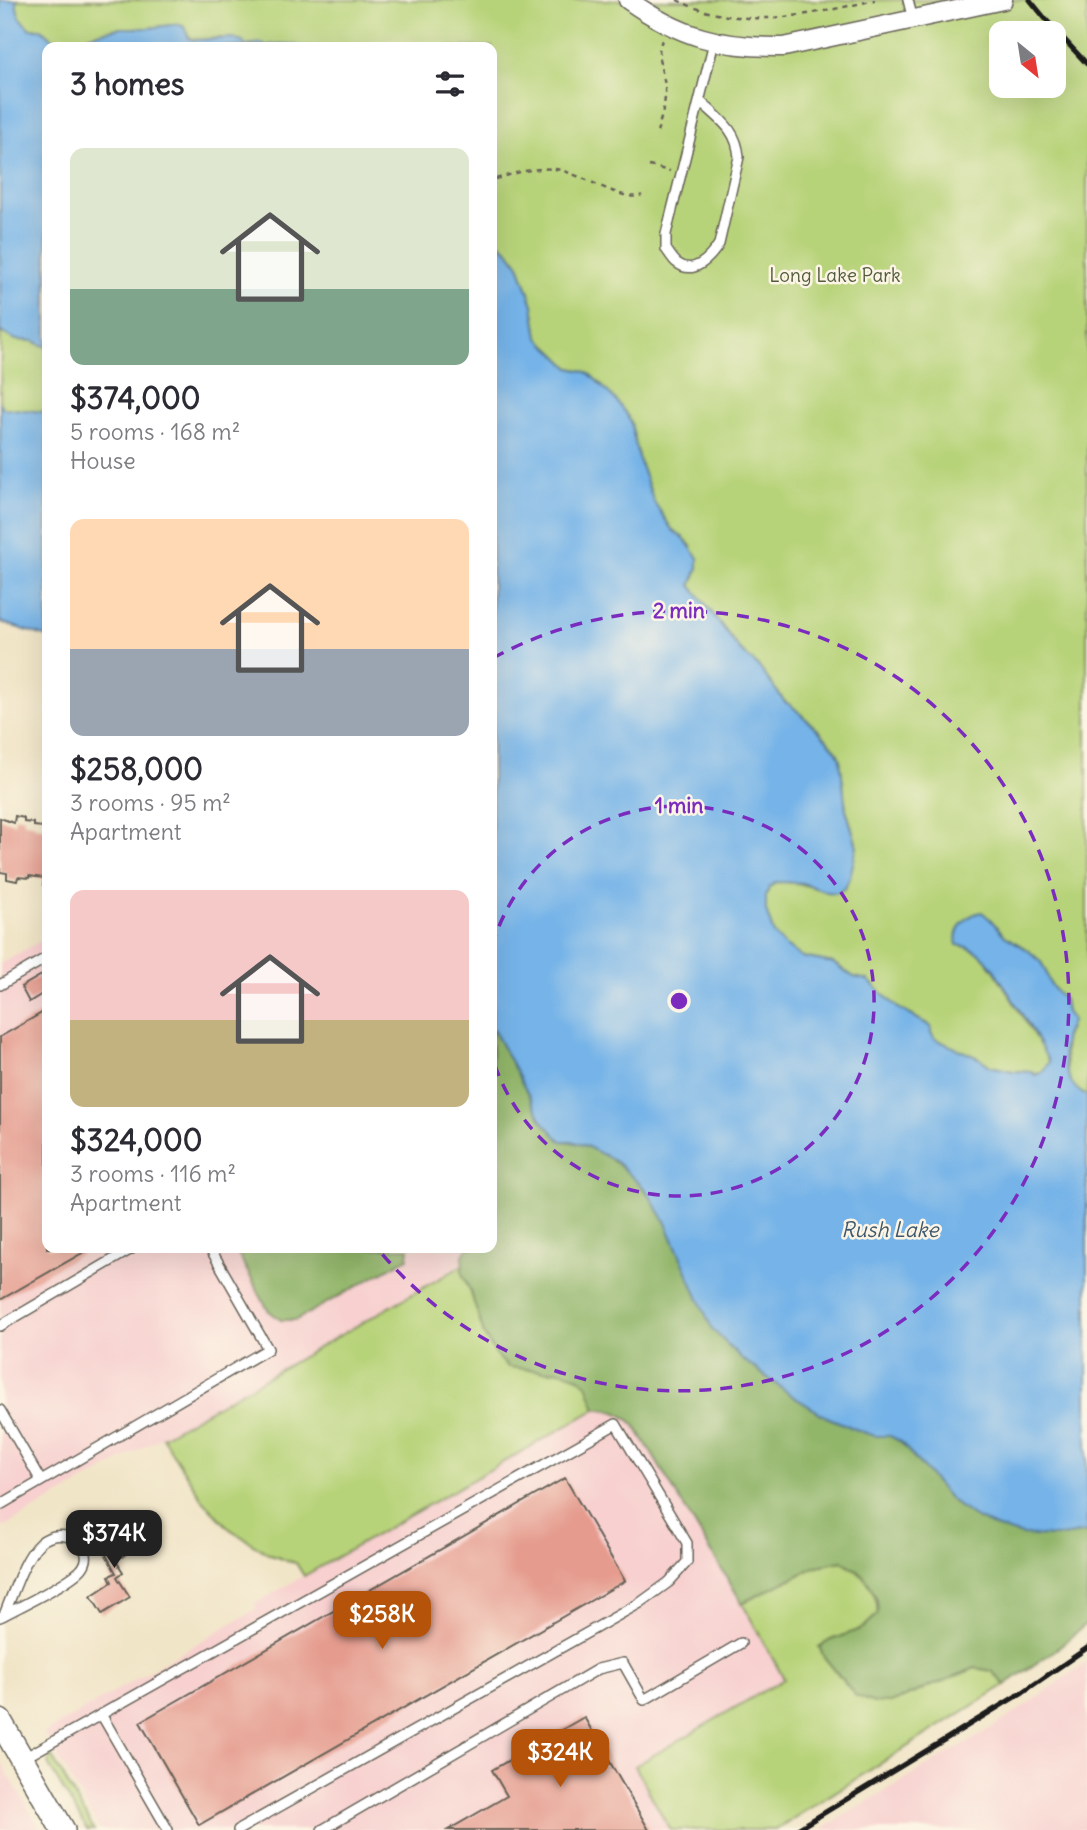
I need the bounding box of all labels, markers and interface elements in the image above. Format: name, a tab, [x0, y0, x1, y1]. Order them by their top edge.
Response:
north arrow	[989, 21, 1066, 98]
map controls	[989, 21, 1066, 98]
text: 3 homes	[70, 65, 184, 103]
icon: filters	[431, 65, 469, 103]
icon: home	[207, 194, 333, 320]
park label: Long Lake Park	[769, 263, 901, 287]
text: $374,000	[70, 379, 201, 417]
text: 5 rooms · 168 m²	[70, 417, 240, 446]
text: House	[70, 446, 136, 475]
icon: home	[207, 565, 333, 691]
text: 2 min	[653, 597, 705, 624]
text: $258,000	[70, 750, 203, 788]
text: 3 rooms · 95 m²	[70, 788, 231, 817]
text: 1 min	[655, 792, 703, 819]
text: Apartment	[70, 817, 182, 846]
icon: home	[207, 936, 333, 1062]
centre of rings	[667, 989, 691, 1013]
text: $324,000	[70, 1121, 202, 1159]
text: 3 rooms · 116 m²	[70, 1159, 236, 1188]
text: Apartment	[70, 1188, 182, 1217]
water label: Rush Lake	[841, 1216, 940, 1243]
pin: $374K	[65, 1510, 163, 1570]
text: $374K	[82, 1518, 146, 1547]
pin: $258K	[333, 1592, 431, 1651]
text: $258K	[349, 1599, 415, 1628]
pin: $324K	[511, 1730, 609, 1789]
text: $324K	[527, 1737, 593, 1766]

